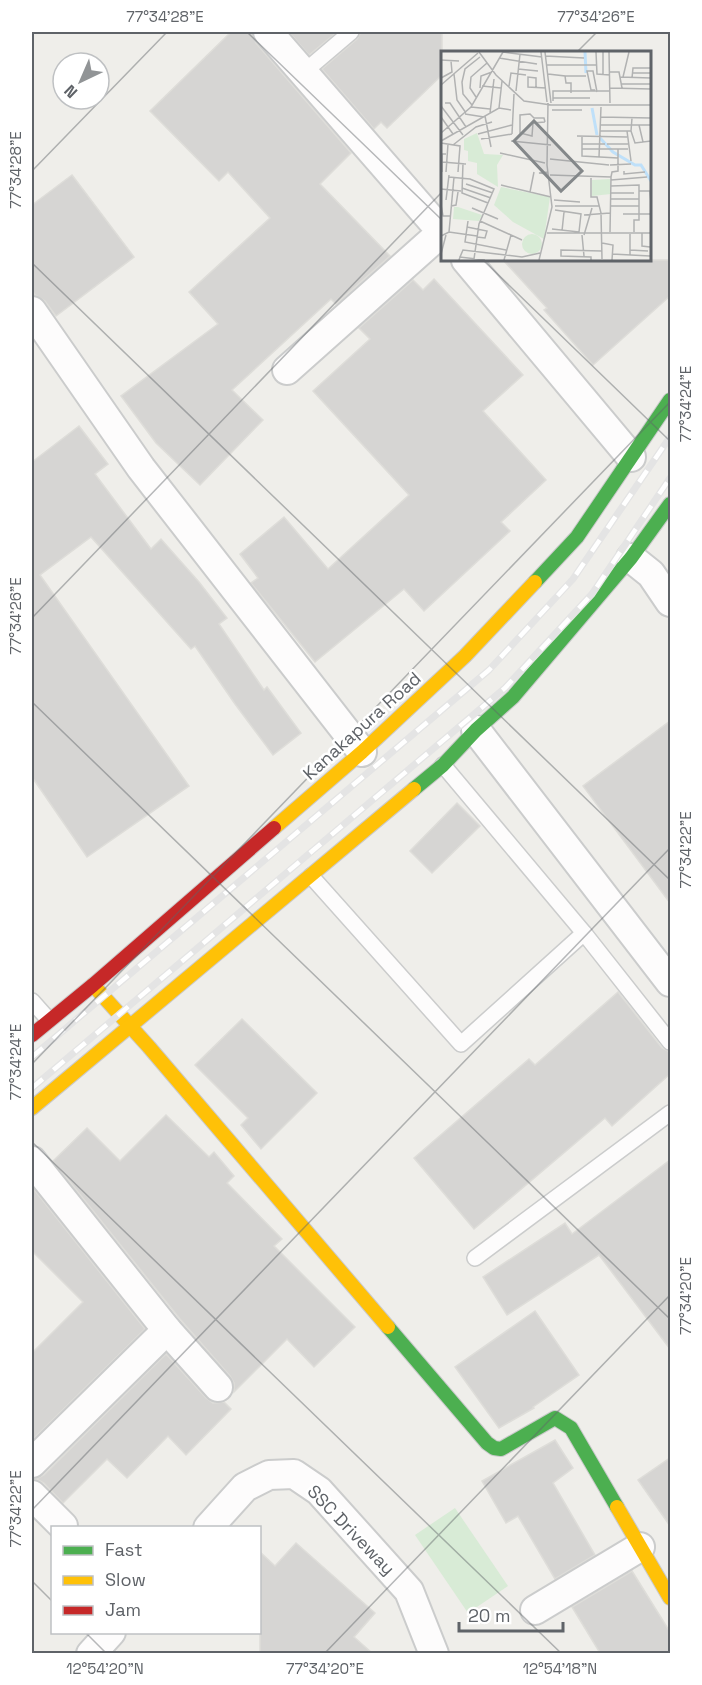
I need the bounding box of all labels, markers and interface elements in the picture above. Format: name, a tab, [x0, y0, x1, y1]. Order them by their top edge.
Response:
text: 77°34'28"E	[126, 7, 204, 26]
text: 77°34'26"E	[557, 7, 635, 26]
north arrow	[51, 51, 111, 111]
inset map	[441, 51, 651, 261]
text: N	[60, 80, 82, 103]
text: 77°34'28"E	[6, 131, 25, 209]
text: 77°34'24"E	[676, 366, 695, 442]
text: 77°34'26"E	[6, 577, 25, 655]
street label: Kanakapura Road	[298, 667, 425, 785]
text: 77°34'22"E	[676, 811, 695, 889]
text: 77°34'24"E	[6, 1024, 25, 1100]
text: 77°34'20"E	[676, 1257, 695, 1335]
text: 77°34'22"E	[6, 1470, 25, 1548]
street label: SSC Driveway	[303, 1480, 400, 1580]
legend	[51, 1526, 261, 1634]
text: Fast	[105, 1538, 142, 1561]
text: Slow	[105, 1568, 146, 1591]
scale bar	[459, 1595, 562, 1633]
text: Jam	[105, 1598, 141, 1621]
text: 20 m	[468, 1604, 511, 1627]
text: 12°54'20"N	[66, 1659, 144, 1678]
text: 77°34'20"E	[286, 1659, 364, 1678]
text: 12°54'18"N	[523, 1659, 597, 1678]

